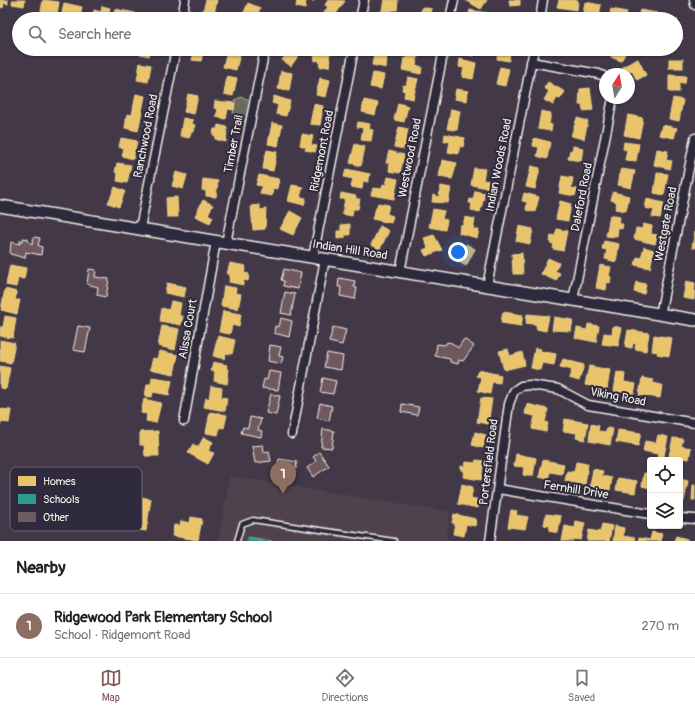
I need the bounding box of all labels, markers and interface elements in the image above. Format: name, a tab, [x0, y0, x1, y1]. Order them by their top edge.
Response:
search box	[12, 12, 683, 56]
icon: search	[26, 23, 48, 45]
text: Search here	[58, 25, 131, 44]
north arrow	[599, 68, 635, 104]
street label: Ranchwood Road	[131, 93, 161, 179]
street label: Ridgemont Road	[307, 109, 337, 193]
street label: Timber Trail	[221, 113, 247, 174]
street label: Westwood Road	[395, 117, 425, 199]
street label: Indian Woods Road	[483, 117, 515, 213]
street label: Daleford Road	[568, 161, 596, 233]
street label: Westgate Road	[651, 185, 681, 263]
street label: Indian Hill Road	[311, 237, 389, 263]
your location	[448, 242, 468, 262]
street label: Alissa Court	[175, 298, 201, 360]
street label: Viking Road	[589, 384, 647, 410]
street label: Portersfield Road	[476, 418, 502, 506]
map controls	[647, 457, 683, 529]
button: locate	[647, 457, 683, 493]
pin: 1	[270, 461, 296, 494]
legend	[10, 467, 142, 531]
text: Homes	[43, 475, 76, 488]
street label: Fernhill Drive	[542, 477, 610, 503]
text: Schools	[43, 493, 80, 506]
button: layers	[647, 493, 683, 529]
text: Other	[43, 511, 69, 524]
text: Nearby	[16, 557, 65, 578]
text: Ridgewood Park Elementary School	[54, 608, 272, 627]
text: 1	[26, 618, 32, 634]
text: 270 m	[642, 618, 679, 634]
text: School · Ridgemont Road	[54, 627, 191, 643]
tab: Map	[100, 667, 122, 704]
tab: Directions	[322, 667, 368, 704]
tab: Saved	[568, 667, 595, 704]

